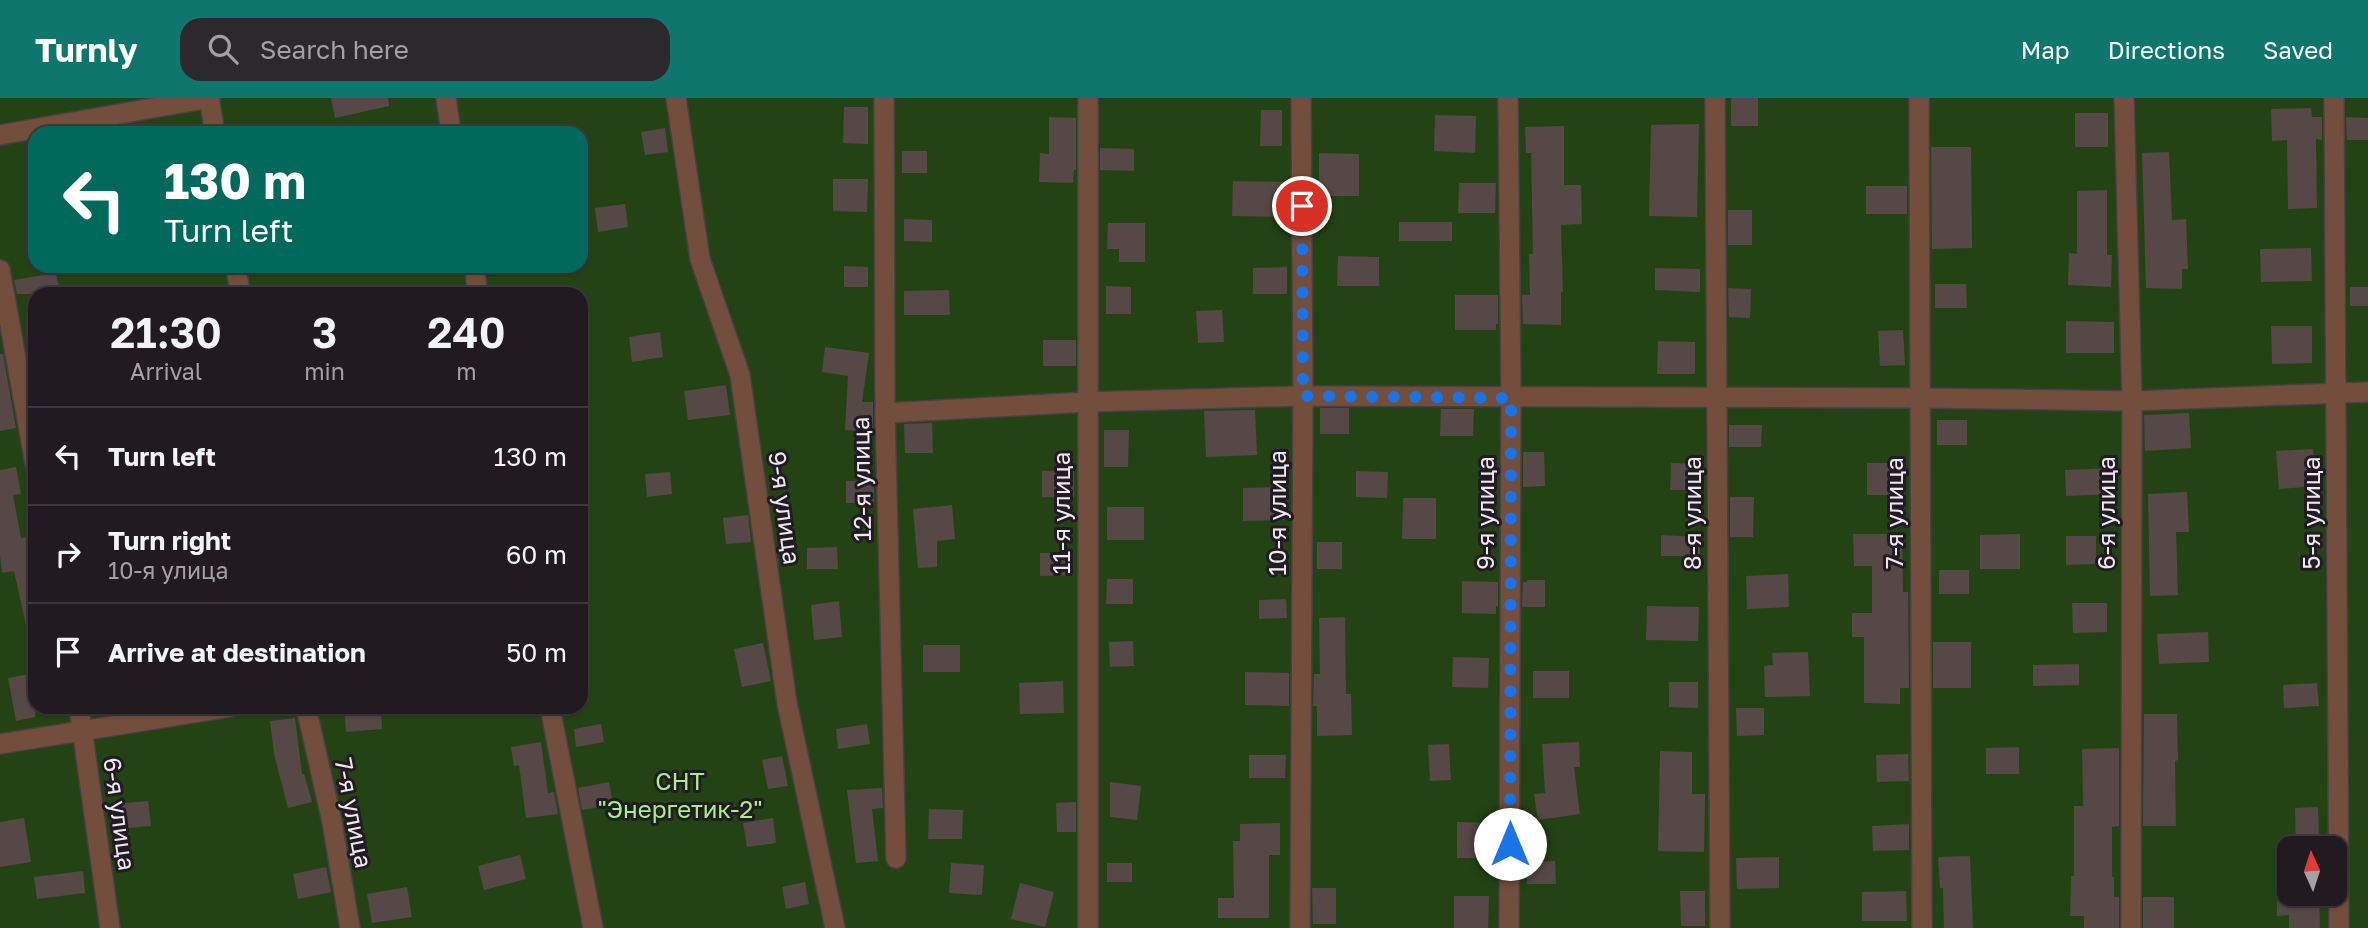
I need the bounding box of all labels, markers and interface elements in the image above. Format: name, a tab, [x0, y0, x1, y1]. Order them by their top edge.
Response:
search box	[180, 18, 670, 81]
text: Turnly	[35, 30, 138, 69]
icon: search	[204, 30, 242, 68]
text: Search here	[260, 34, 409, 65]
text: Map	[2021, 35, 2070, 64]
text: Directions	[2108, 35, 2225, 64]
text: Saved	[2263, 35, 2333, 64]
text: 130 m	[164, 151, 306, 210]
icon: left	[49, 154, 140, 245]
pin	[1272, 176, 1332, 236]
icon: arrive	[1283, 187, 1321, 225]
text: Turn left	[164, 211, 293, 249]
text: 21:30	[110, 307, 222, 357]
text: 3	[312, 307, 337, 357]
text: 240	[427, 307, 506, 357]
text: Arrival	[130, 357, 202, 385]
text: min	[304, 357, 345, 385]
text: m	[456, 357, 477, 385]
street label: 12-я улица	[845, 416, 876, 542]
icon: left	[49, 437, 87, 475]
text: Turn left	[108, 441, 216, 472]
text: 130 m	[494, 441, 567, 472]
street label: 9-я улица	[763, 450, 808, 566]
street label: 10-я улица	[1262, 450, 1291, 576]
street label: 11-я улица	[1046, 452, 1075, 574]
street label: 9-я улица	[1470, 456, 1499, 570]
street label: 8-я улица	[1677, 456, 1706, 570]
street label: 6-я улица	[2091, 456, 2120, 570]
street label: 5-я улица	[2296, 456, 2325, 570]
street label: 7-я улица	[1879, 457, 1908, 569]
text: Turn right	[108, 525, 231, 556]
icon: right	[49, 535, 87, 573]
text: 60 m	[506, 539, 567, 570]
text: 10-я улица	[108, 556, 228, 584]
icon: arrive	[49, 633, 87, 671]
text: Arrive at destination	[108, 637, 366, 668]
text: 50 m	[506, 637, 567, 668]
street label: 7-я улица	[330, 755, 379, 870]
street label: 6-я улица	[98, 756, 143, 872]
park label: СHТ "Энергетик-2"	[597, 766, 763, 823]
position arrow	[1473, 807, 1547, 881]
north arrow	[2277, 836, 2347, 906]
map controls	[2277, 836, 2347, 906]

